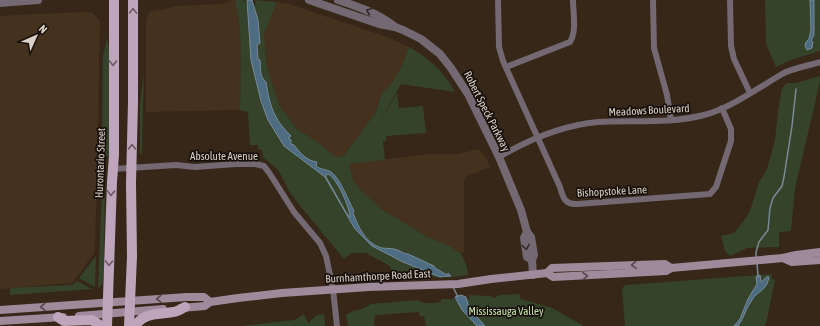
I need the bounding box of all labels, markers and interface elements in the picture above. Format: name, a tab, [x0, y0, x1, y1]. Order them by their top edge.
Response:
one-way arrow	[129, 8, 137, 14]
one-way arrow	[366, 8, 374, 16]
north arrow	[16, 16, 56, 56]
text: N	[37, 22, 50, 35]
one-way arrow	[109, 60, 118, 66]
street label: Robert Speck Parkway	[462, 69, 513, 153]
street label: Meadows Boulevard	[608, 102, 690, 118]
street label: Hurontario Street	[93, 128, 107, 198]
one-way arrow	[128, 144, 136, 150]
street label: Absolute Avenue	[190, 150, 258, 162]
street label: Bishopstoke Lane	[577, 183, 647, 199]
one-way arrow	[107, 190, 116, 196]
one-way arrow	[521, 244, 529, 250]
one-way arrow	[105, 260, 113, 266]
one-way arrow	[631, 261, 637, 270]
street label: Burnhamthorpe Road East	[325, 267, 431, 285]
one-way arrow	[582, 271, 588, 280]
one-way arrow	[156, 295, 162, 304]
one-way arrow	[40, 303, 46, 312]
park label: Mississauga Valley	[469, 305, 544, 317]

